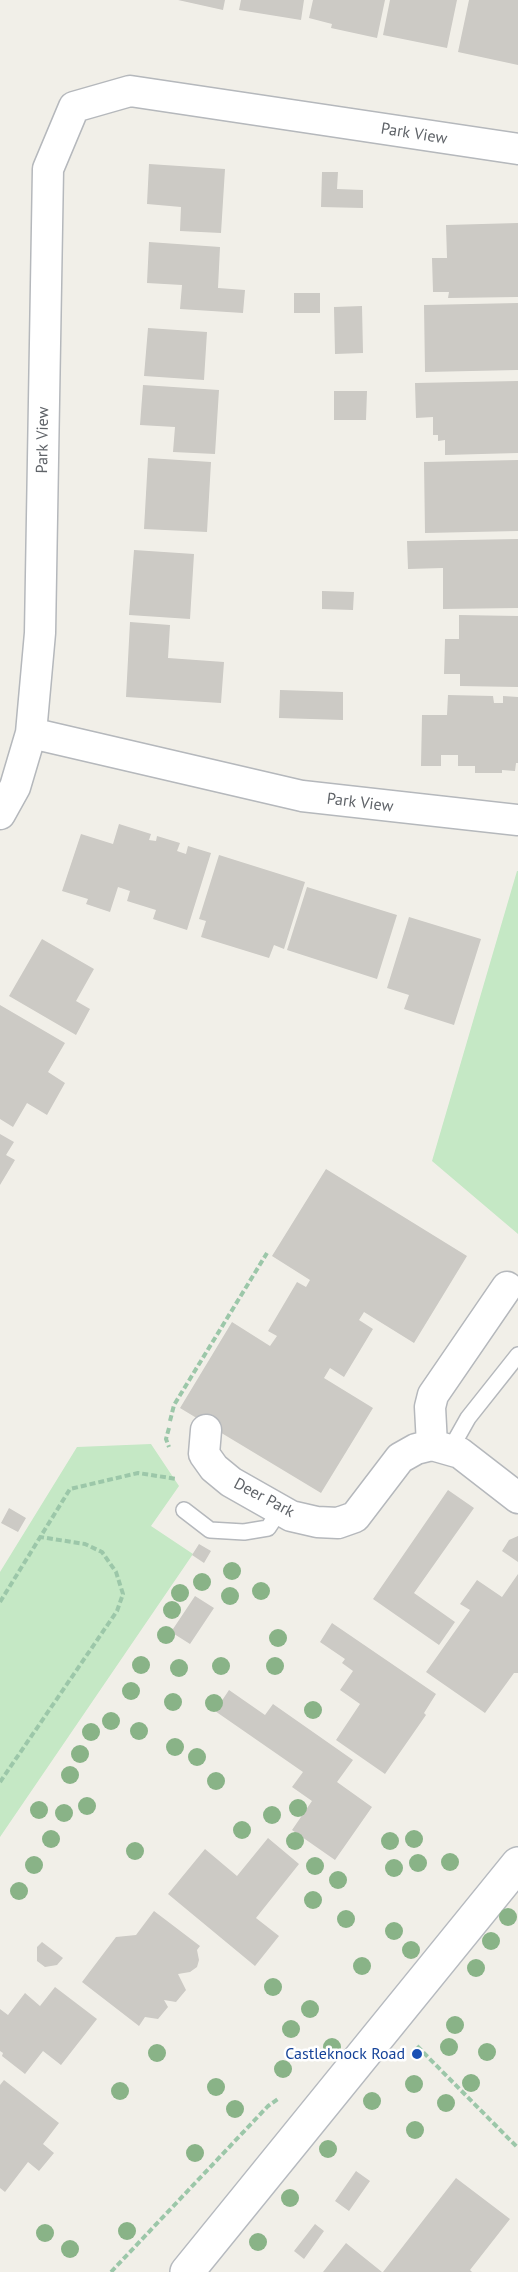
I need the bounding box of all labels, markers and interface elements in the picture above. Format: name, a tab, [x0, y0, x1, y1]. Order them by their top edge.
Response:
street label: Park View	[380, 119, 448, 149]
street label: Park View	[33, 406, 53, 474]
street label: Park View	[326, 789, 394, 817]
street label: Deer Park	[230, 1474, 298, 1522]
place label: Castleknock Road	[285, 2044, 405, 2064]
marker: Castleknock Road	[410, 2047, 424, 2061]

